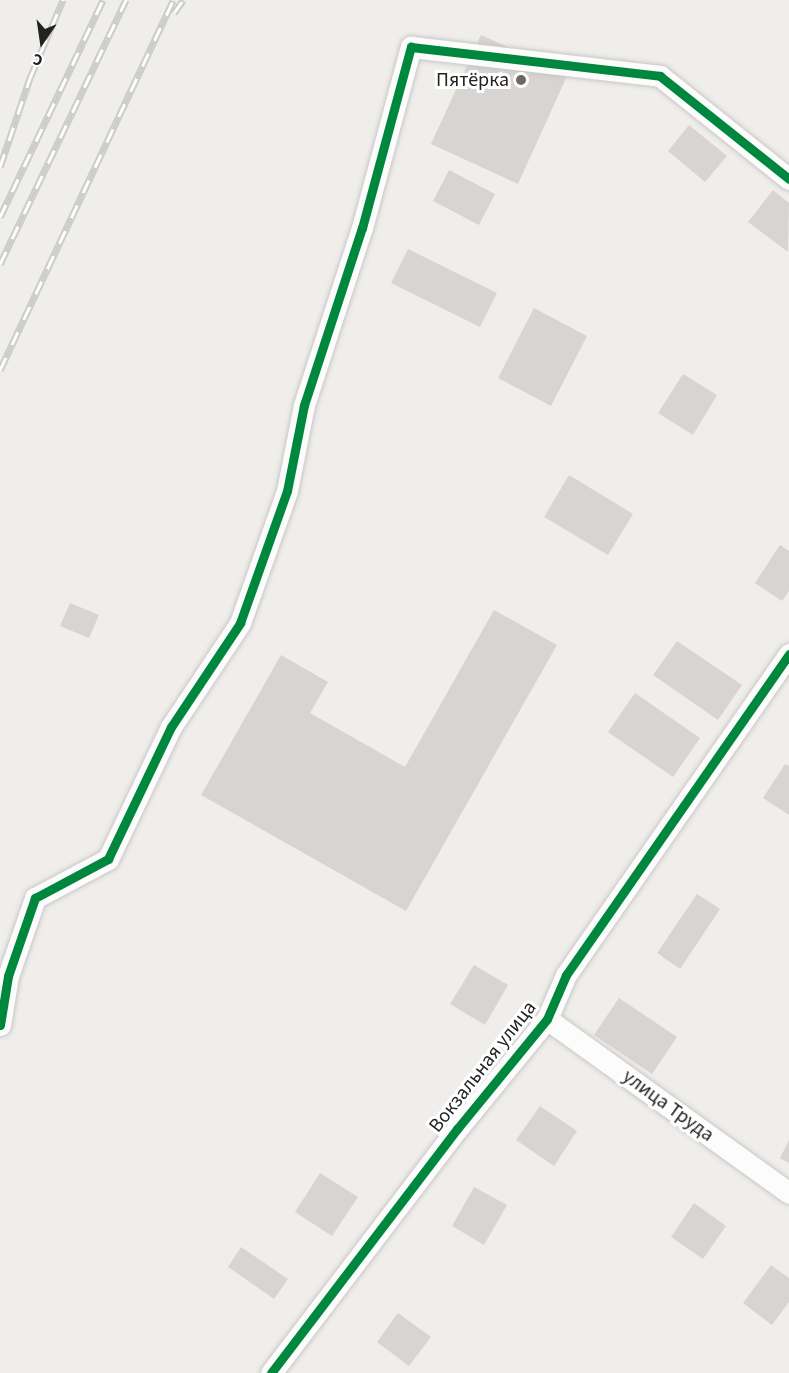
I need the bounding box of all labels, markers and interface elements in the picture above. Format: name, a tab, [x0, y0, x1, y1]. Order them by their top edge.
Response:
north arrow	[12, 12, 72, 72]
text: С	[31, 48, 45, 71]
place label: Пятёрка	[436, 68, 509, 92]
marker: Пятёрка	[514, 73, 528, 87]
street label: Вокзальная улица	[424, 996, 542, 1138]
street label: улица Труда	[618, 1065, 718, 1147]

